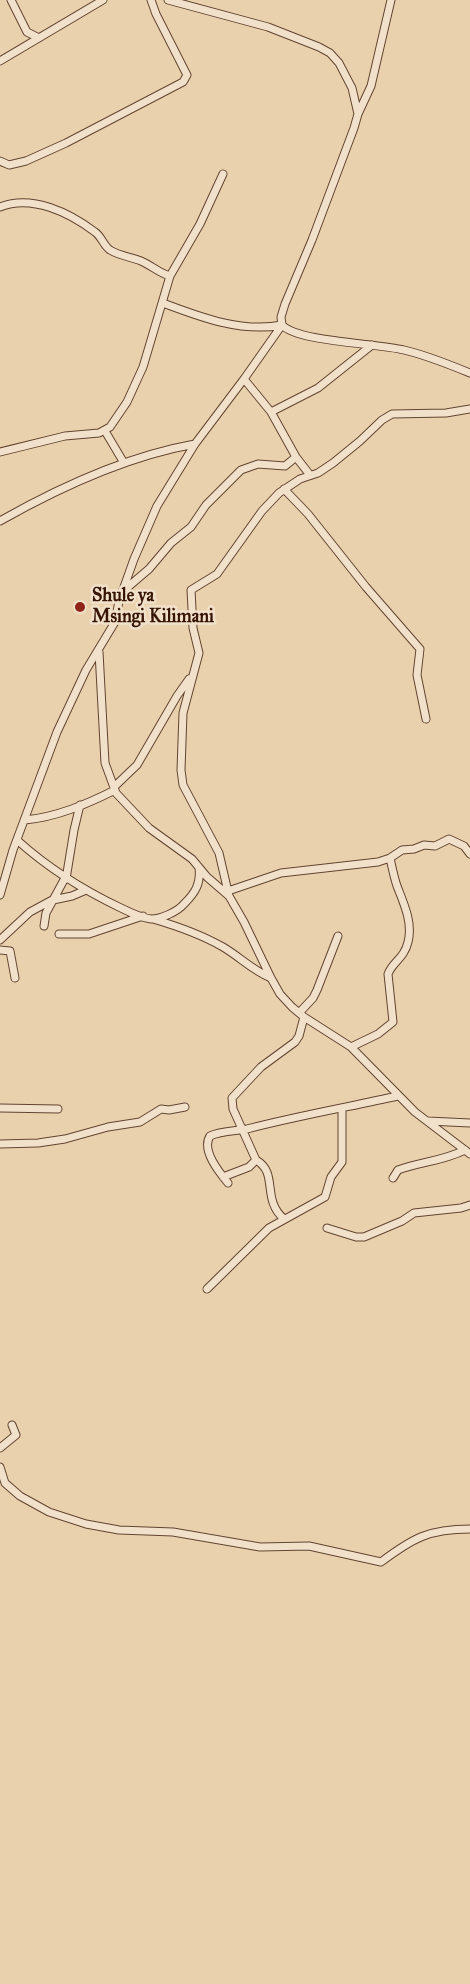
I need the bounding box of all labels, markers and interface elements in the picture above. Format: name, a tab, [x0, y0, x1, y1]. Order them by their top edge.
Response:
place label: Shule ya Msingi Kilimani	[92, 586, 214, 628]
marker: Shule ya Msingi Kilimani	[73, 600, 87, 614]

